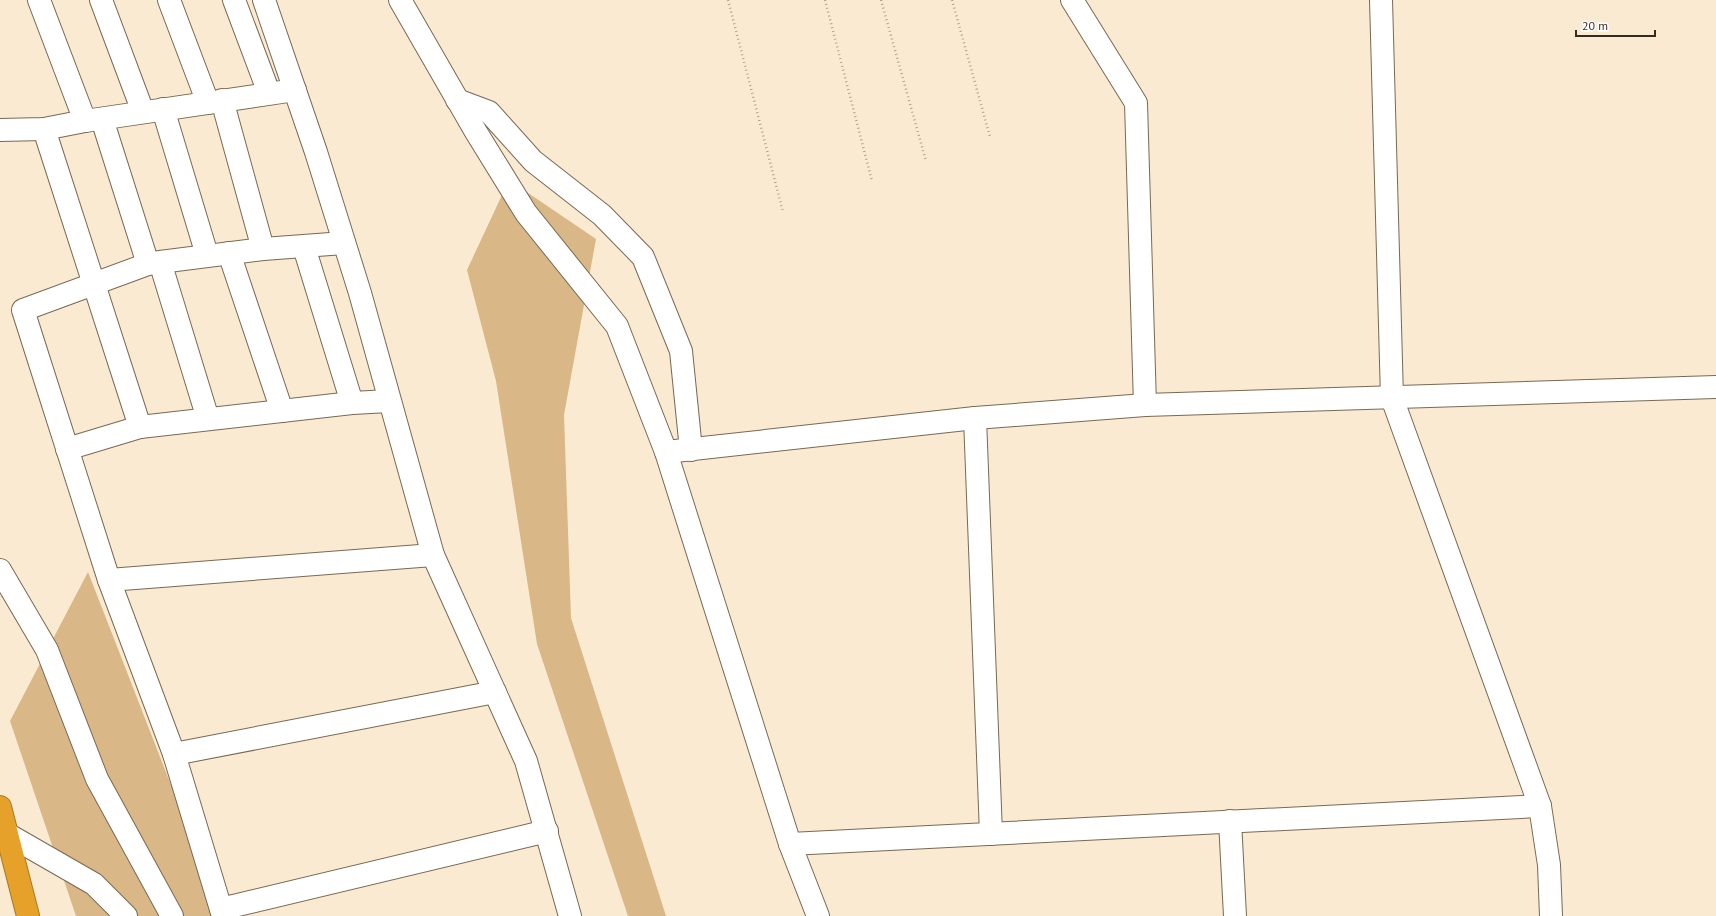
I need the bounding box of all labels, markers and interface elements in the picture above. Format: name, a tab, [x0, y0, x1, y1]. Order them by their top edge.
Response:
scale bar	[1576, 12, 1655, 38]
text: 20 m	[1582, 18, 1608, 33]

